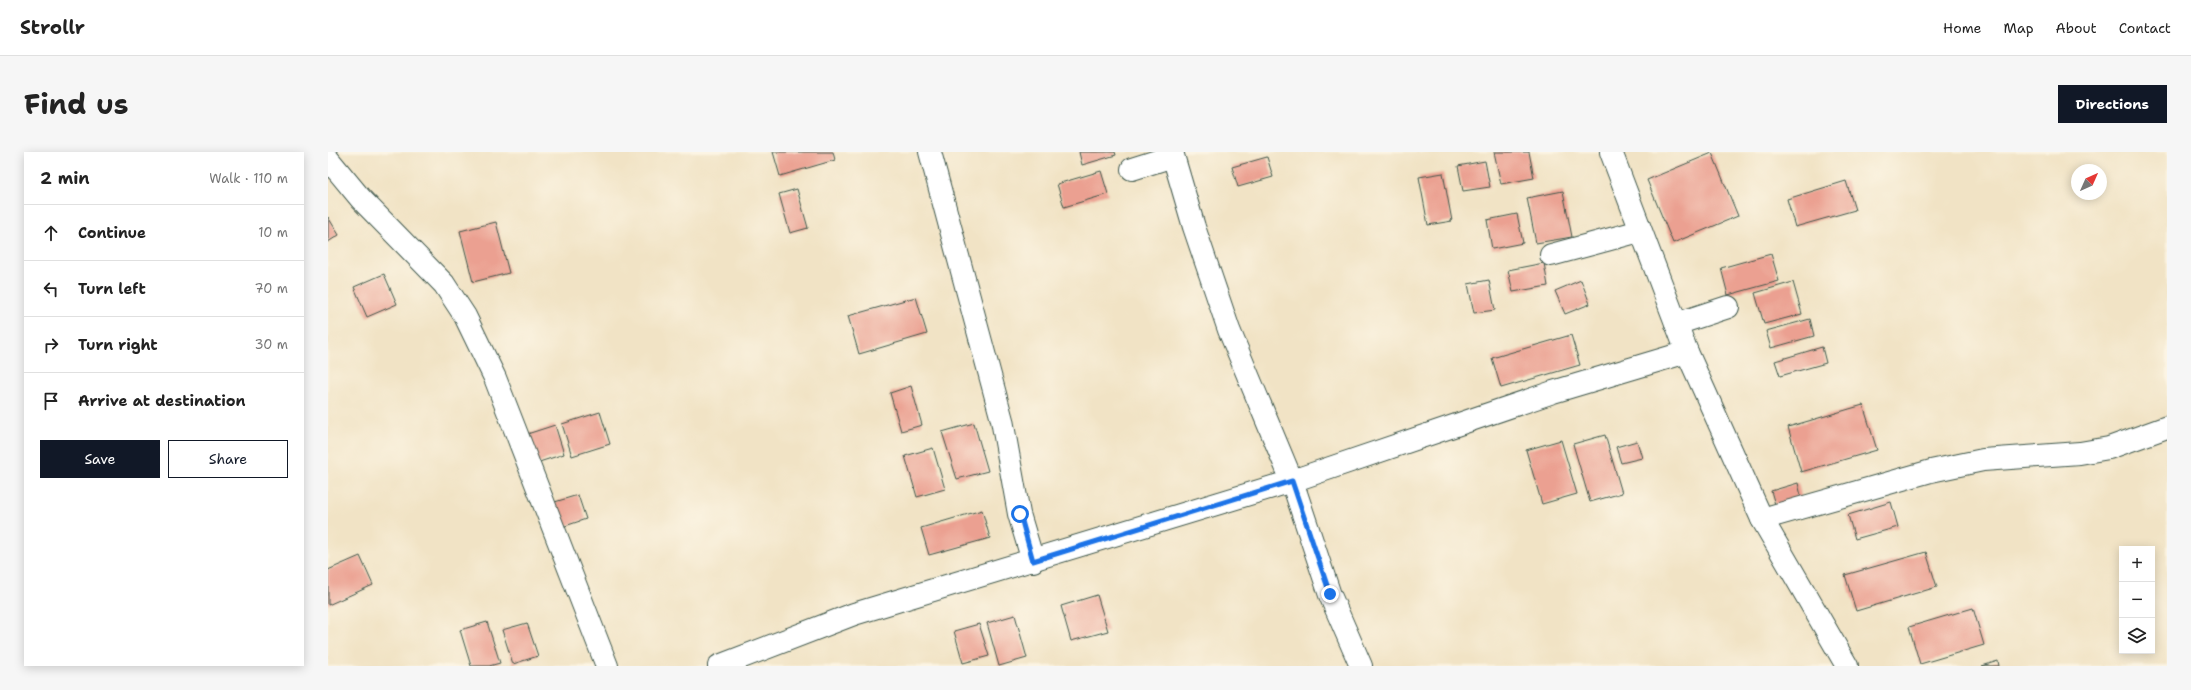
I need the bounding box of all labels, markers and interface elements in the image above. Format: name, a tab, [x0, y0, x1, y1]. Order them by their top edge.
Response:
text: Strollr	[20, 15, 85, 40]
text: Home	[1943, 19, 1982, 37]
text: Map	[2004, 19, 2034, 37]
text: About	[2056, 19, 2097, 37]
text: Contact	[2119, 19, 2171, 37]
text: Find us	[24, 85, 129, 123]
button: Directions	[2058, 85, 2167, 123]
north arrow	[2071, 164, 2107, 200]
text: 2 min	[40, 167, 90, 189]
text: Walk · 110 m	[209, 170, 288, 187]
icon: ahead	[40, 222, 62, 244]
text: Continue	[78, 223, 146, 243]
text: 10 m	[258, 224, 288, 241]
icon: left	[40, 278, 62, 300]
text: Turn left	[78, 279, 146, 299]
text: 70 m	[254, 280, 288, 297]
icon: right	[40, 334, 62, 356]
text: Turn right	[78, 335, 158, 355]
text: 30 m	[254, 336, 288, 353]
icon: arrive	[40, 390, 62, 412]
text: Arrive at destination	[78, 391, 246, 411]
button: Save	[40, 440, 160, 478]
button: Share	[168, 440, 288, 478]
route start	[1011, 505, 1029, 523]
map controls	[2119, 546, 2155, 654]
button: +	[2119, 546, 2155, 582]
button: −	[2119, 582, 2155, 618]
route end	[1321, 585, 1339, 603]
button: layers	[2119, 618, 2155, 654]

